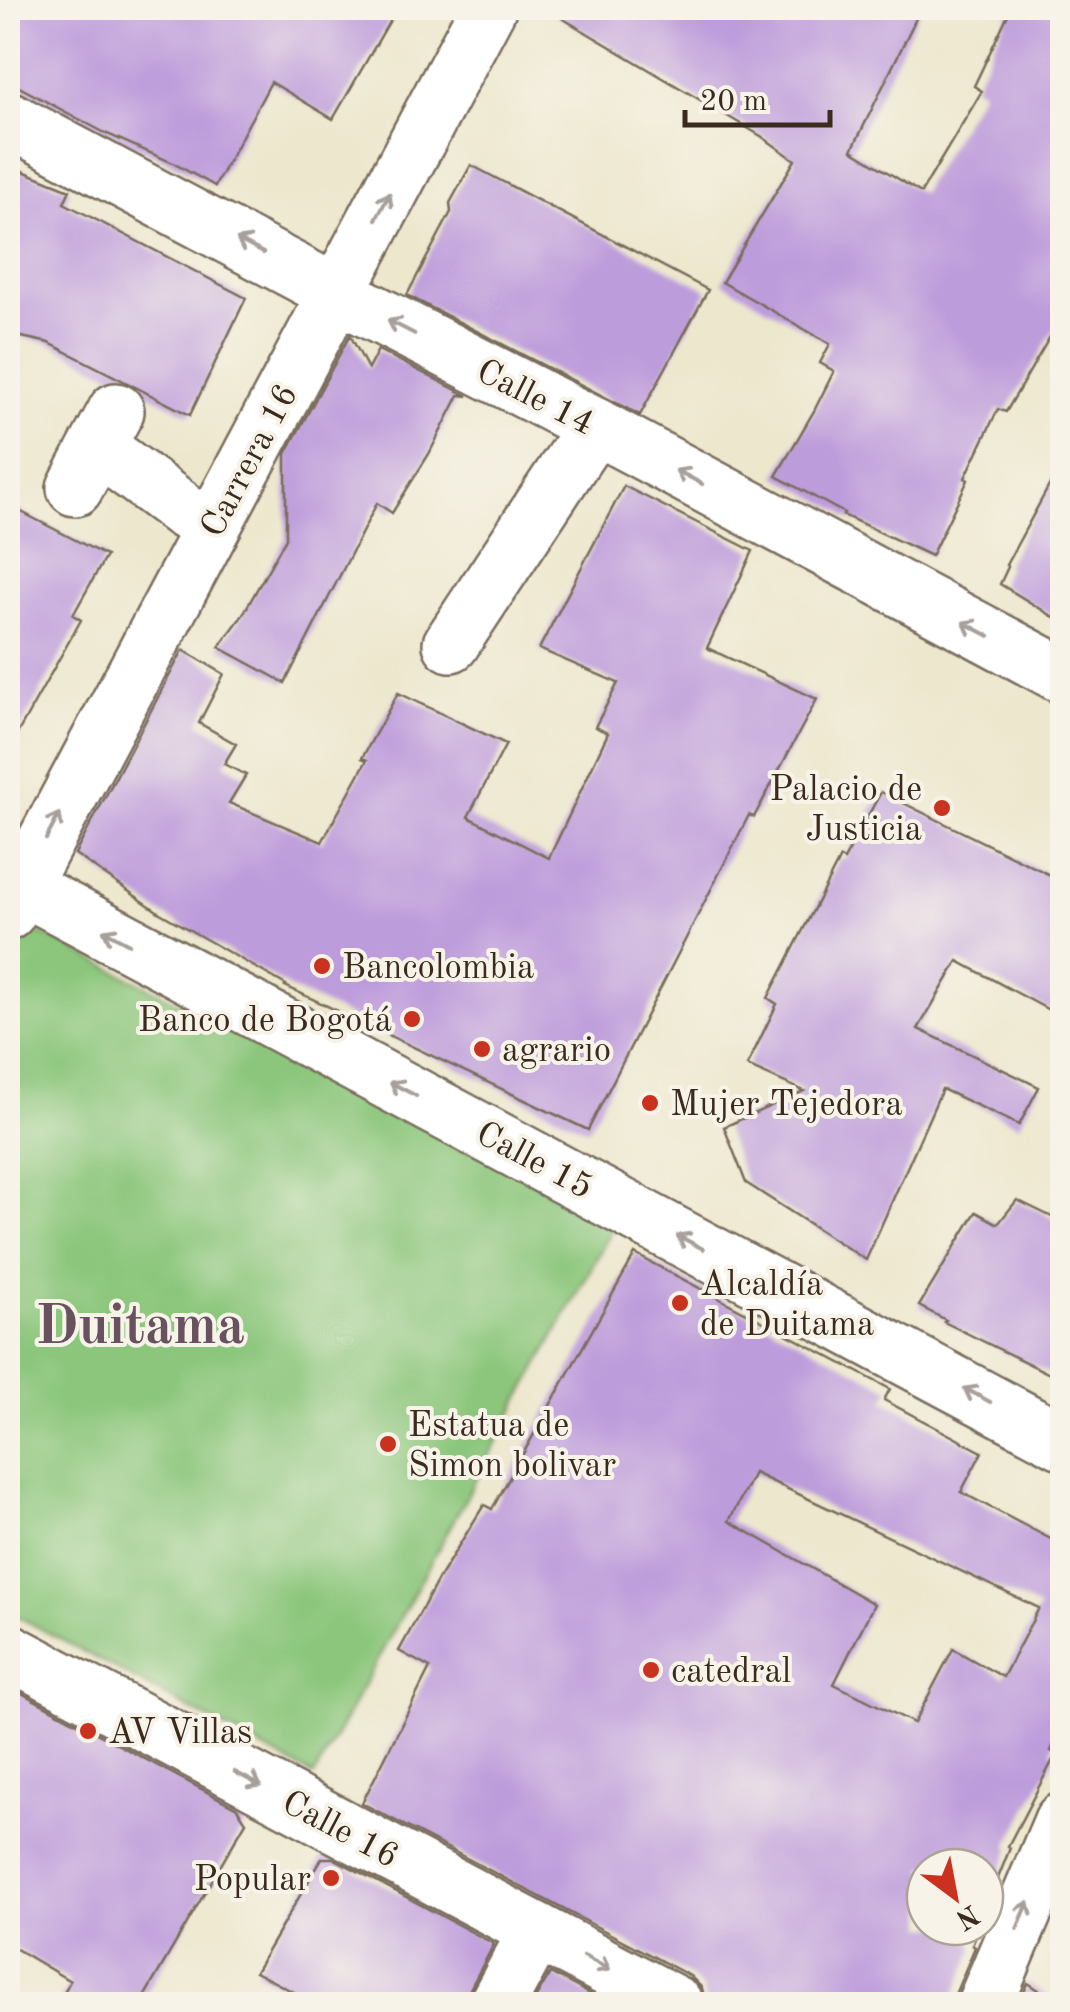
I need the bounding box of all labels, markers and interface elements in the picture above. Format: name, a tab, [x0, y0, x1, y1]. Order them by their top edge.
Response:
scale bar	[685, 65, 830, 127]
text: 20 m	[700, 87, 767, 117]
one-way arrow	[374, 191, 393, 221]
one-way arrow	[235, 236, 265, 255]
one-way arrow	[387, 317, 416, 336]
street label: Calle 14	[471, 354, 599, 442]
street label: Carrera 16	[195, 379, 305, 543]
one-way arrow	[675, 466, 705, 486]
one-way arrow	[962, 619, 992, 639]
place label: Palacio de Justicia	[769, 773, 922, 848]
marker: Palacio de Justicia	[931, 797, 953, 819]
one-way arrow	[44, 811, 64, 841]
one-way arrow	[102, 926, 132, 946]
place label: Bancolombia	[342, 951, 534, 986]
marker: Bancolombia	[311, 955, 333, 977]
place label: Banco de Bogotá	[138, 1004, 392, 1039]
marker: Banco de Bogotá	[401, 1008, 423, 1030]
place label: agrario	[502, 1034, 611, 1069]
marker: agrario	[471, 1038, 493, 1060]
one-way arrow	[389, 1079, 419, 1098]
place label: Mujer Tejedora	[670, 1088, 903, 1123]
marker: Mujer Tejedora	[639, 1092, 661, 1114]
street label: Calle 15	[470, 1116, 598, 1206]
one-way arrow	[676, 1231, 706, 1251]
place label: Alcaldía de Duitama	[700, 1268, 874, 1343]
marker: Alcaldía de Duitama	[669, 1292, 691, 1314]
district label: Duitama	[35, 1301, 245, 1356]
one-way arrow	[962, 1385, 992, 1405]
place label: Estatua de Simon bolivar	[408, 1409, 616, 1484]
marker: Estatua de Simon bolivar	[377, 1433, 399, 1455]
place label: catedral	[671, 1655, 791, 1690]
marker: catedral	[640, 1659, 662, 1681]
place label: AV Villas	[108, 1716, 252, 1751]
marker: AV Villas	[77, 1720, 99, 1742]
one-way arrow	[233, 1769, 263, 1789]
street label: Calle 16	[276, 1785, 404, 1875]
north arrow	[905, 1847, 1005, 1947]
place label: Popular	[194, 1863, 311, 1898]
marker: Popular	[320, 1867, 342, 1889]
text: N	[950, 1898, 983, 1934]
one-way arrow	[1015, 1900, 1033, 1931]
one-way arrow	[582, 1954, 612, 1974]

